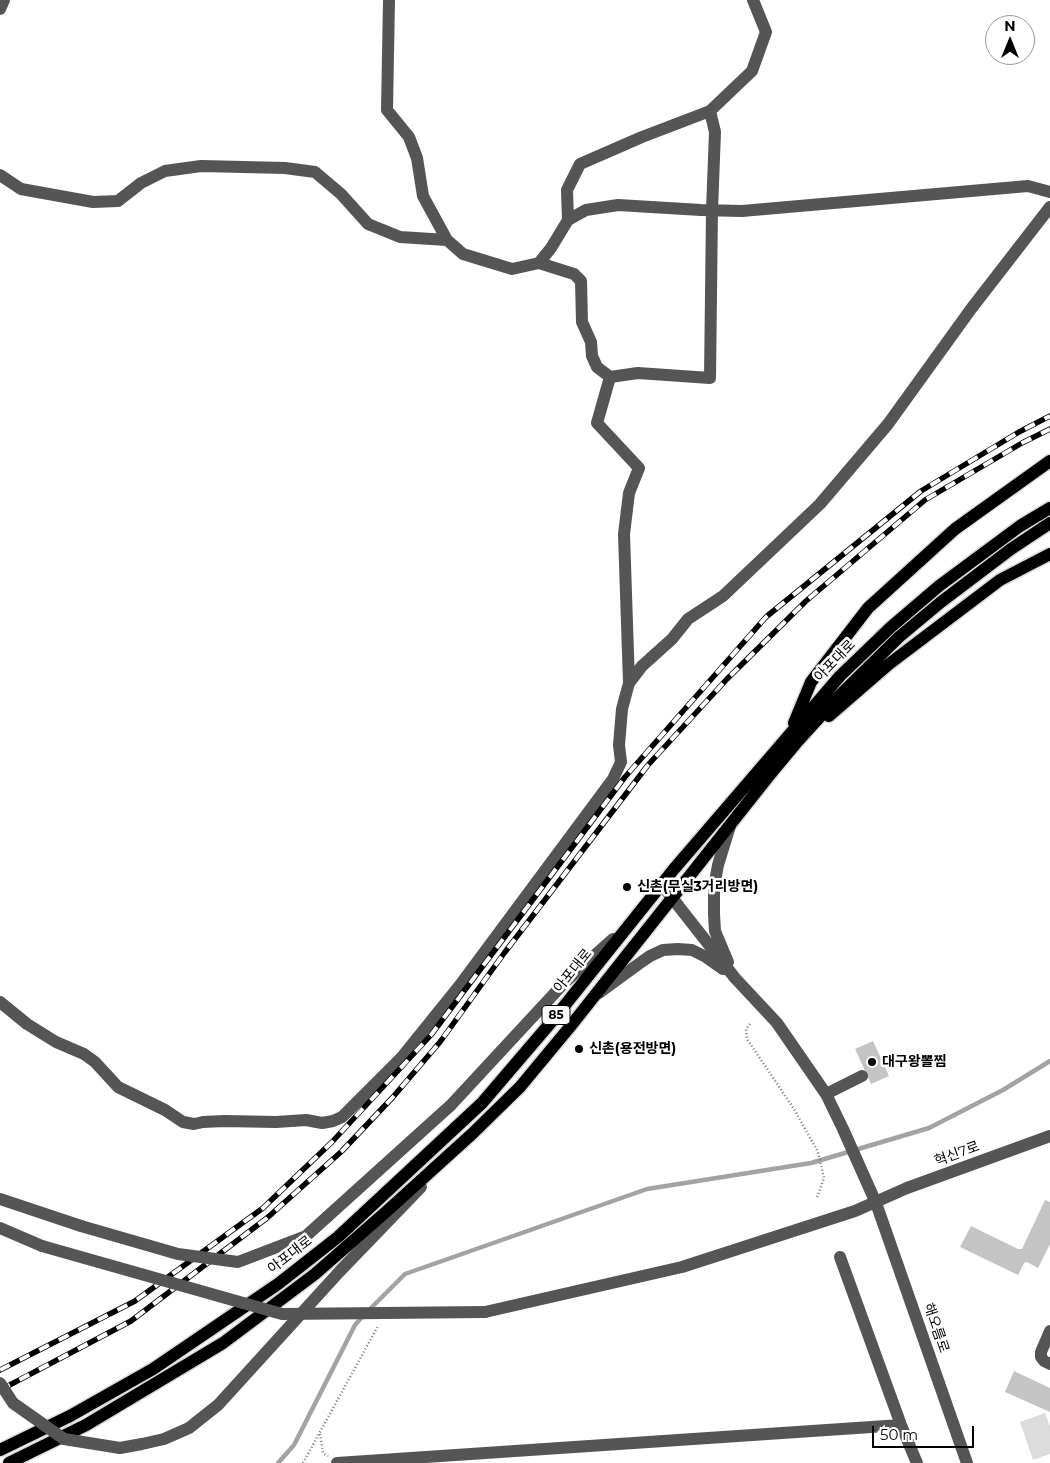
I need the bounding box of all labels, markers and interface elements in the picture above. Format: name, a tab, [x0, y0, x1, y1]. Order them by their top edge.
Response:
north arrow	[985, 15, 1035, 65]
text: N	[1004, 17, 1016, 35]
street label: 아포대로	[811, 637, 859, 685]
place label: 신촌(무실3거리방면)	[637, 879, 758, 895]
marker: 신촌(무실3거리방면)	[621, 881, 633, 893]
street label: 아포대로	[550, 946, 596, 996]
road number: 85	[542, 1006, 570, 1024]
place label: 신촌(용전방면)	[589, 1041, 676, 1057]
marker: 신촌(용전방면)	[573, 1043, 585, 1055]
place label: 대구왕뽈찜	[882, 1054, 946, 1070]
marker: 대구왕뽈찜	[866, 1056, 878, 1068]
street label: 혁신7로	[932, 1138, 982, 1170]
street label: 아포대로	[265, 1233, 315, 1277]
street label: 해오름로	[920, 1301, 952, 1355]
scale bar	[875, 1416, 978, 1448]
text: 50 m	[880, 1425, 918, 1444]

